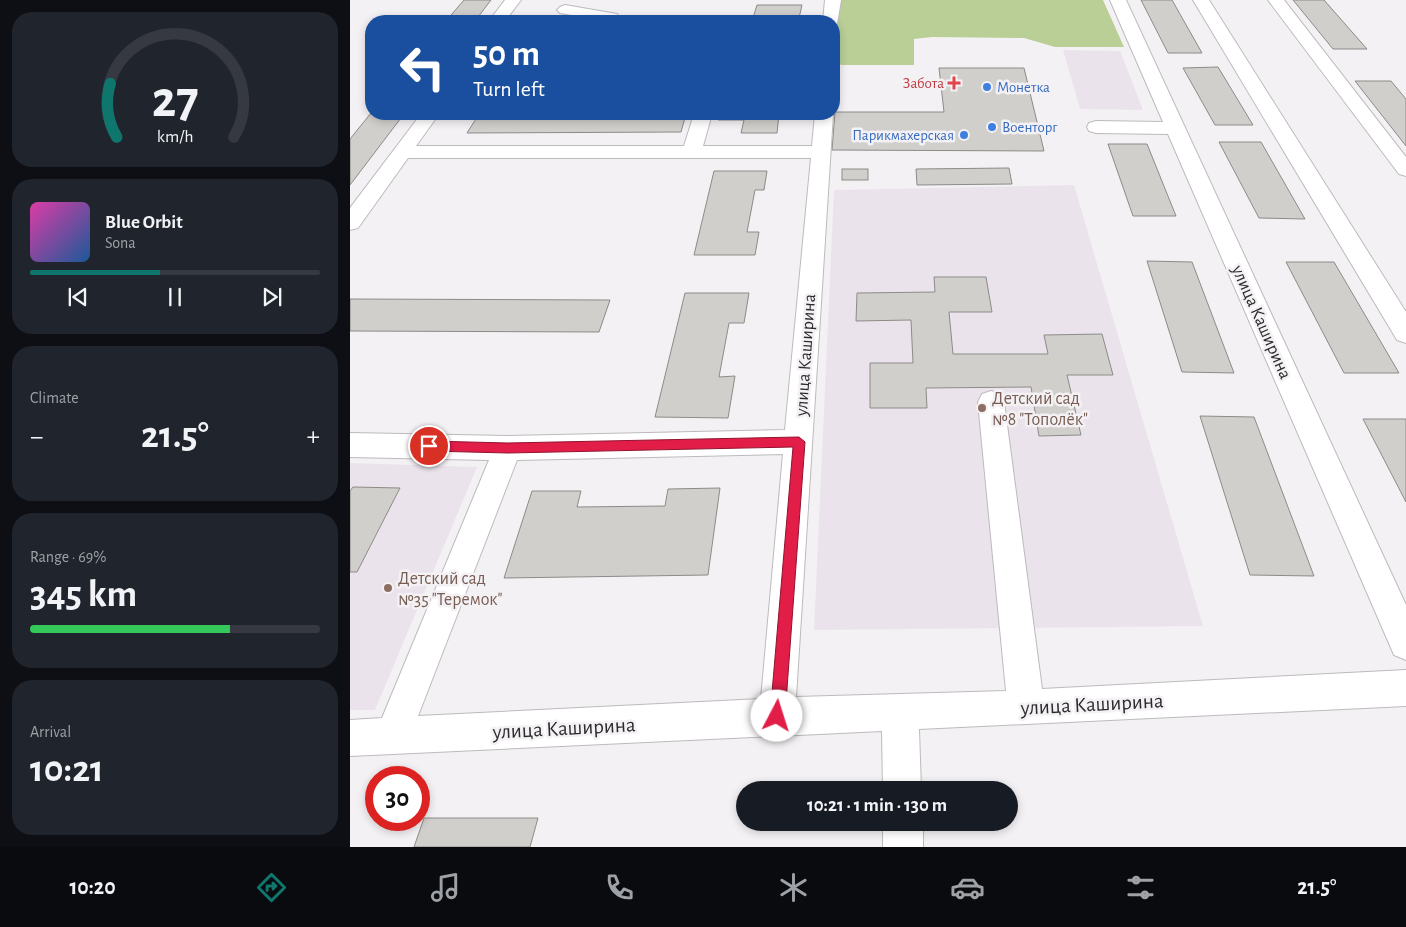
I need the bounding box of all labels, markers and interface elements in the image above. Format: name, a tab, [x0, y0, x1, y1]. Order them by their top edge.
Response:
icon: left	[390, 35, 455, 100]
text: 50 m	[473, 37, 540, 72]
text: 27	[152, 74, 198, 126]
place label: Забота	[903, 76, 944, 91]
marker: Забота	[948, 77, 960, 89]
text: Turn left	[473, 78, 545, 100]
place label: Монетка	[997, 80, 1050, 95]
marker: Монетка	[981, 81, 993, 93]
place label: Военторг	[1002, 120, 1058, 135]
marker: Военторг	[986, 121, 998, 133]
text: km/h	[157, 128, 193, 146]
place label: Парикмахерская	[852, 128, 954, 143]
marker: Парикмахерская	[958, 129, 970, 141]
text: Blue Orbit	[105, 213, 183, 232]
text: Sona	[105, 235, 136, 251]
street label: улица Каширина	[1228, 262, 1294, 382]
icon: previous	[64, 283, 92, 311]
icon: pause	[161, 283, 189, 311]
icon: next	[258, 283, 286, 311]
street label: улица Каширина	[793, 293, 819, 418]
text: Climate	[30, 390, 79, 406]
place label: Детский сад №8 "Тополёк"	[992, 390, 1088, 429]
marker: Детский сад №8 "Тополёк"	[976, 402, 988, 414]
text: 21.5°	[141, 417, 209, 455]
text: −	[30, 423, 43, 451]
text: +	[307, 423, 320, 451]
pin	[408, 425, 450, 467]
icon: arrive	[415, 432, 443, 460]
text: Range · 69%	[30, 549, 106, 565]
place label: Детский сад №35 "Теремок"	[398, 570, 503, 609]
text: 345 km	[30, 576, 137, 614]
marker: Детский сад №35 "Теремок"	[382, 582, 394, 594]
position arrow	[750, 689, 802, 741]
street label: улица Каширина	[1019, 690, 1164, 719]
street label: улица Каширина	[491, 714, 636, 743]
text: Arrival	[30, 724, 71, 740]
text: 10:21	[30, 751, 104, 789]
speed limit sign: 30	[365, 766, 430, 831]
text: 10:21 · 1 min · 130 m	[807, 796, 947, 815]
icon: directions	[254, 870, 289, 905]
icon: music	[428, 870, 463, 905]
icon: phone	[602, 870, 637, 905]
icon: climate	[776, 870, 811, 905]
icon: car	[950, 870, 985, 905]
icon: filters	[1123, 870, 1158, 905]
text: 10:20	[69, 876, 116, 898]
text: 21.5°	[1297, 876, 1337, 898]

